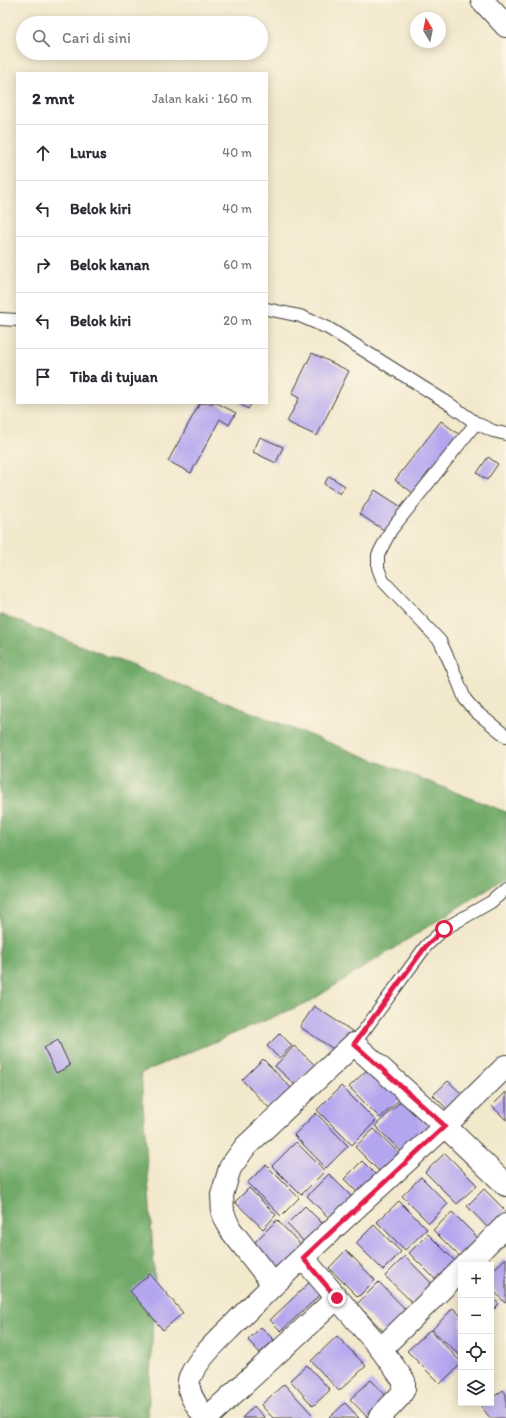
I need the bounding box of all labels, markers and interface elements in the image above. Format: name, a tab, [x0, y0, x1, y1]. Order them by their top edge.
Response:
north arrow	[410, 12, 446, 48]
search box	[16, 16, 268, 60]
icon: search	[30, 27, 52, 49]
text: Cari di sini	[62, 29, 131, 47]
text: 2 mnt	[32, 88, 75, 108]
text: Jalan kaki · 160 m	[152, 91, 252, 106]
icon: ahead	[32, 142, 54, 164]
text: Lurus	[70, 144, 107, 162]
text: 40 m	[222, 145, 252, 160]
icon: left	[32, 198, 54, 220]
text: Belok kiri	[70, 200, 131, 218]
text: 40 m	[222, 201, 252, 216]
icon: right	[32, 254, 54, 276]
text: Belok kanan	[70, 256, 150, 274]
text: 60 m	[223, 257, 252, 272]
icon: left	[32, 310, 54, 332]
text: Belok kiri	[70, 312, 131, 330]
text: 20 m	[223, 313, 252, 328]
icon: arrive	[32, 366, 54, 388]
text: Tiba di tujuan	[70, 368, 158, 386]
route start	[435, 920, 453, 938]
map controls	[458, 1262, 494, 1406]
button: +	[458, 1262, 494, 1298]
route end	[328, 1289, 346, 1307]
button: −	[458, 1298, 494, 1334]
button: locate	[458, 1334, 494, 1370]
button: layers	[458, 1370, 494, 1406]

